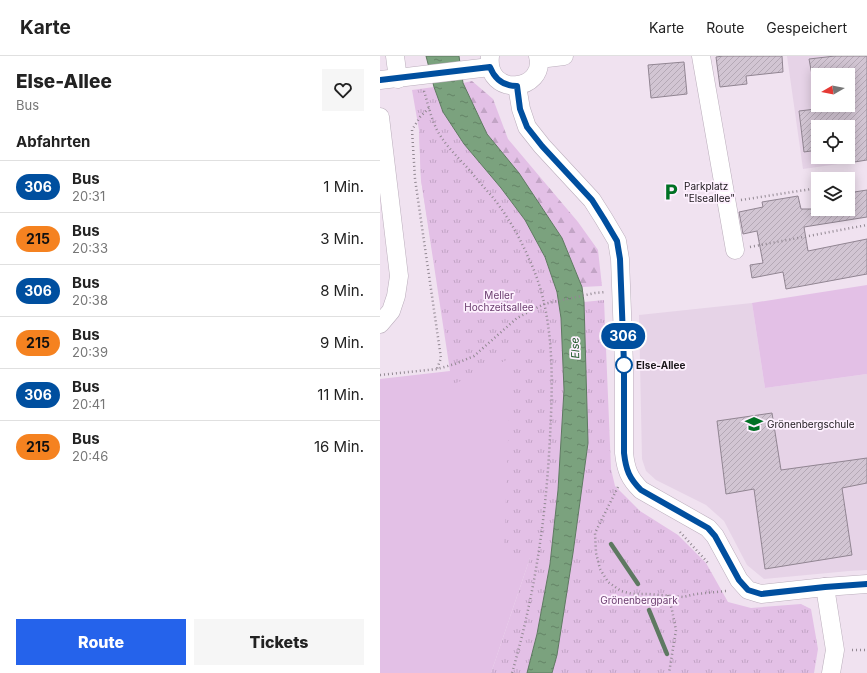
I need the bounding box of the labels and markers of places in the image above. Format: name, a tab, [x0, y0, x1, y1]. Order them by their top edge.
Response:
place label: Parkplatz "Elseallee"	[684, 180, 735, 204]
parking icon: Parkplatz "Elseallee"	[661, 182, 681, 202]
marker: Else-Allee	[615, 356, 633, 374]
place label: Else-Allee	[636, 359, 686, 371]
school or university icon: Grönenbergschule	[744, 414, 764, 434]
place label: Grönenbergschule	[767, 418, 855, 430]

